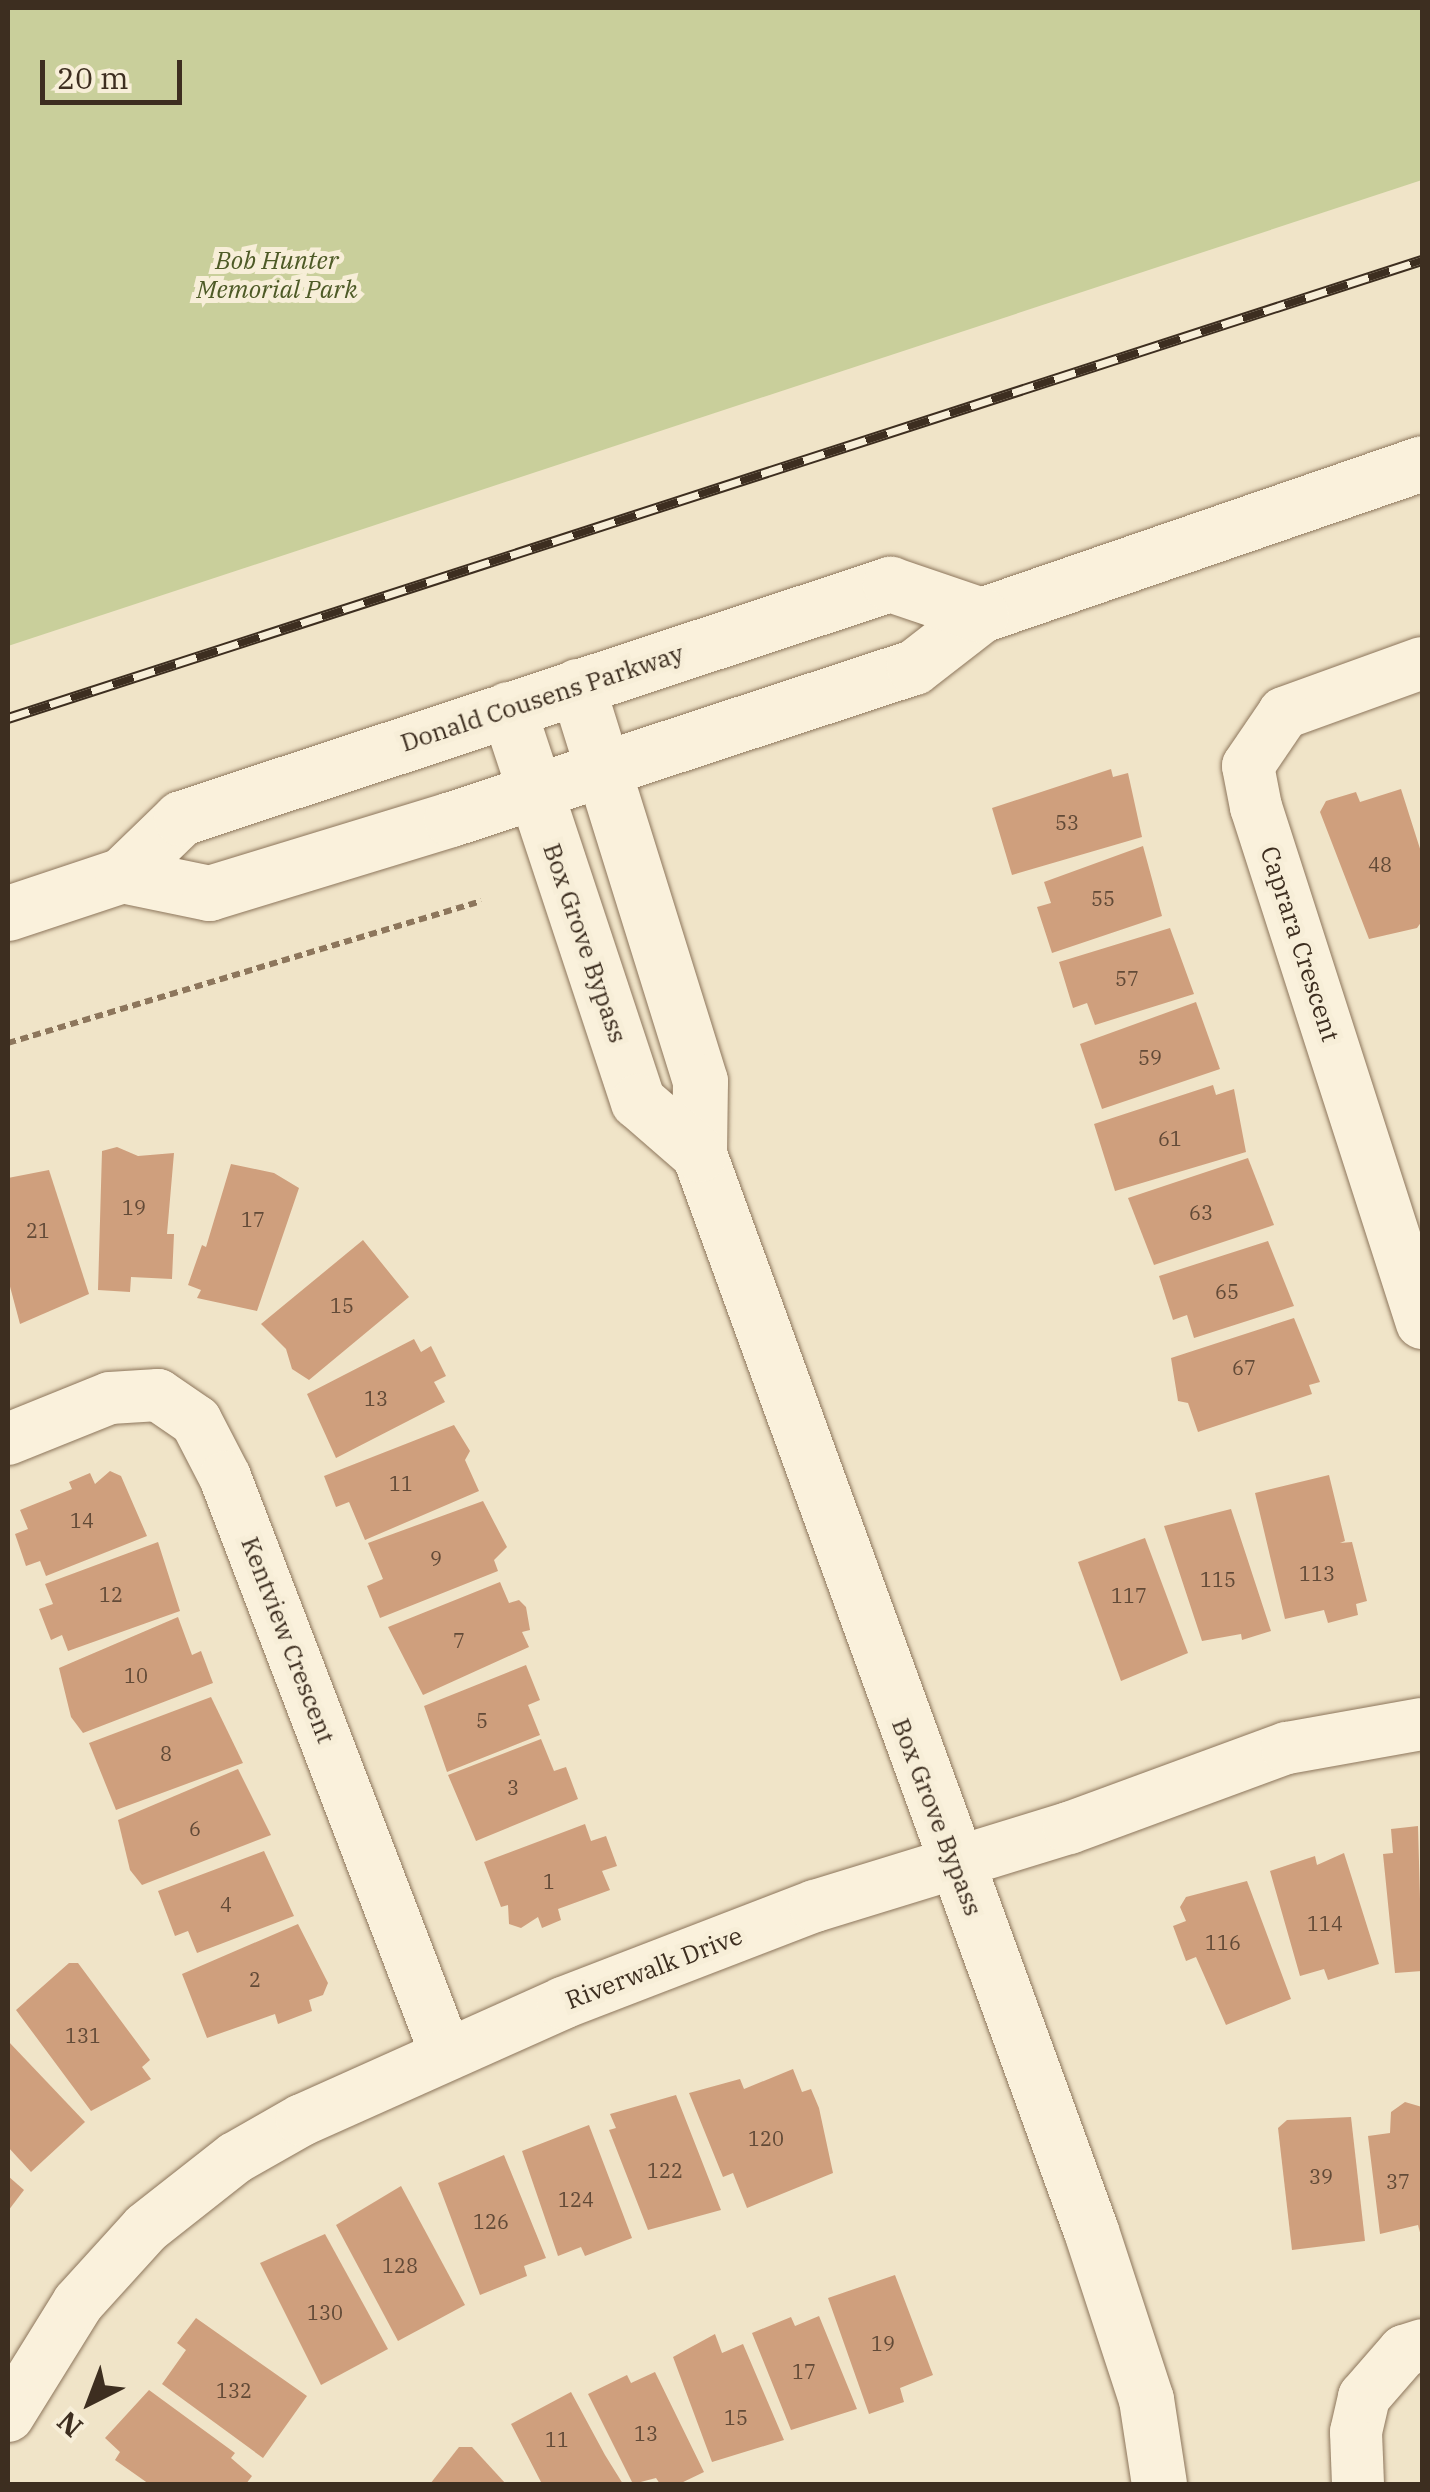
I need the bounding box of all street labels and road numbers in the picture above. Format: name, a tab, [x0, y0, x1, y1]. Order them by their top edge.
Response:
street label: Donald Cousens Parkway	[397, 638, 687, 758]
street label: Box Grove Bypass	[537, 839, 633, 1047]
street label: Caprara Crescent	[1254, 843, 1346, 1045]
street label: Kentview Crescent	[235, 1533, 341, 1747]
street label: Box Grove Bypass	[886, 1714, 988, 1920]
street label: Riverwalk Drive	[561, 1921, 747, 2015]

